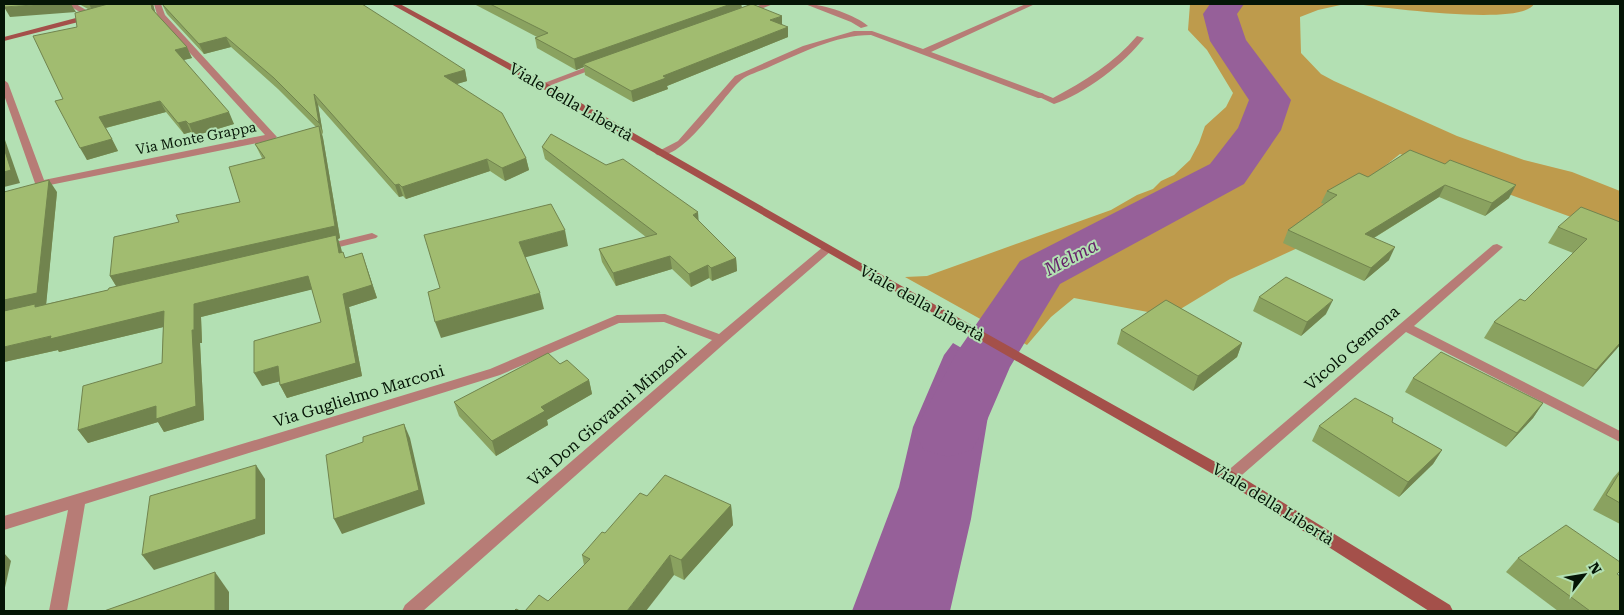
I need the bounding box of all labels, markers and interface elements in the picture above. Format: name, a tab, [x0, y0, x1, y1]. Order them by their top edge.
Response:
street label: Viale della Libertà	[506, 59, 637, 145]
street label: Via Monte Grappa	[134, 118, 258, 158]
water label: Melma	[1040, 234, 1102, 280]
street label: Viale della Libertà	[856, 261, 988, 345]
street label: Vicolo Gemona	[1301, 302, 1403, 394]
street label: Via Don Giovanni Minzoni	[524, 342, 690, 490]
street label: Via Guglielmo Marconi	[271, 361, 447, 431]
street label: Viale della Libertà	[1209, 459, 1338, 549]
north arrow	[1559, 550, 1609, 600]
text: N	[1586, 560, 1605, 577]

